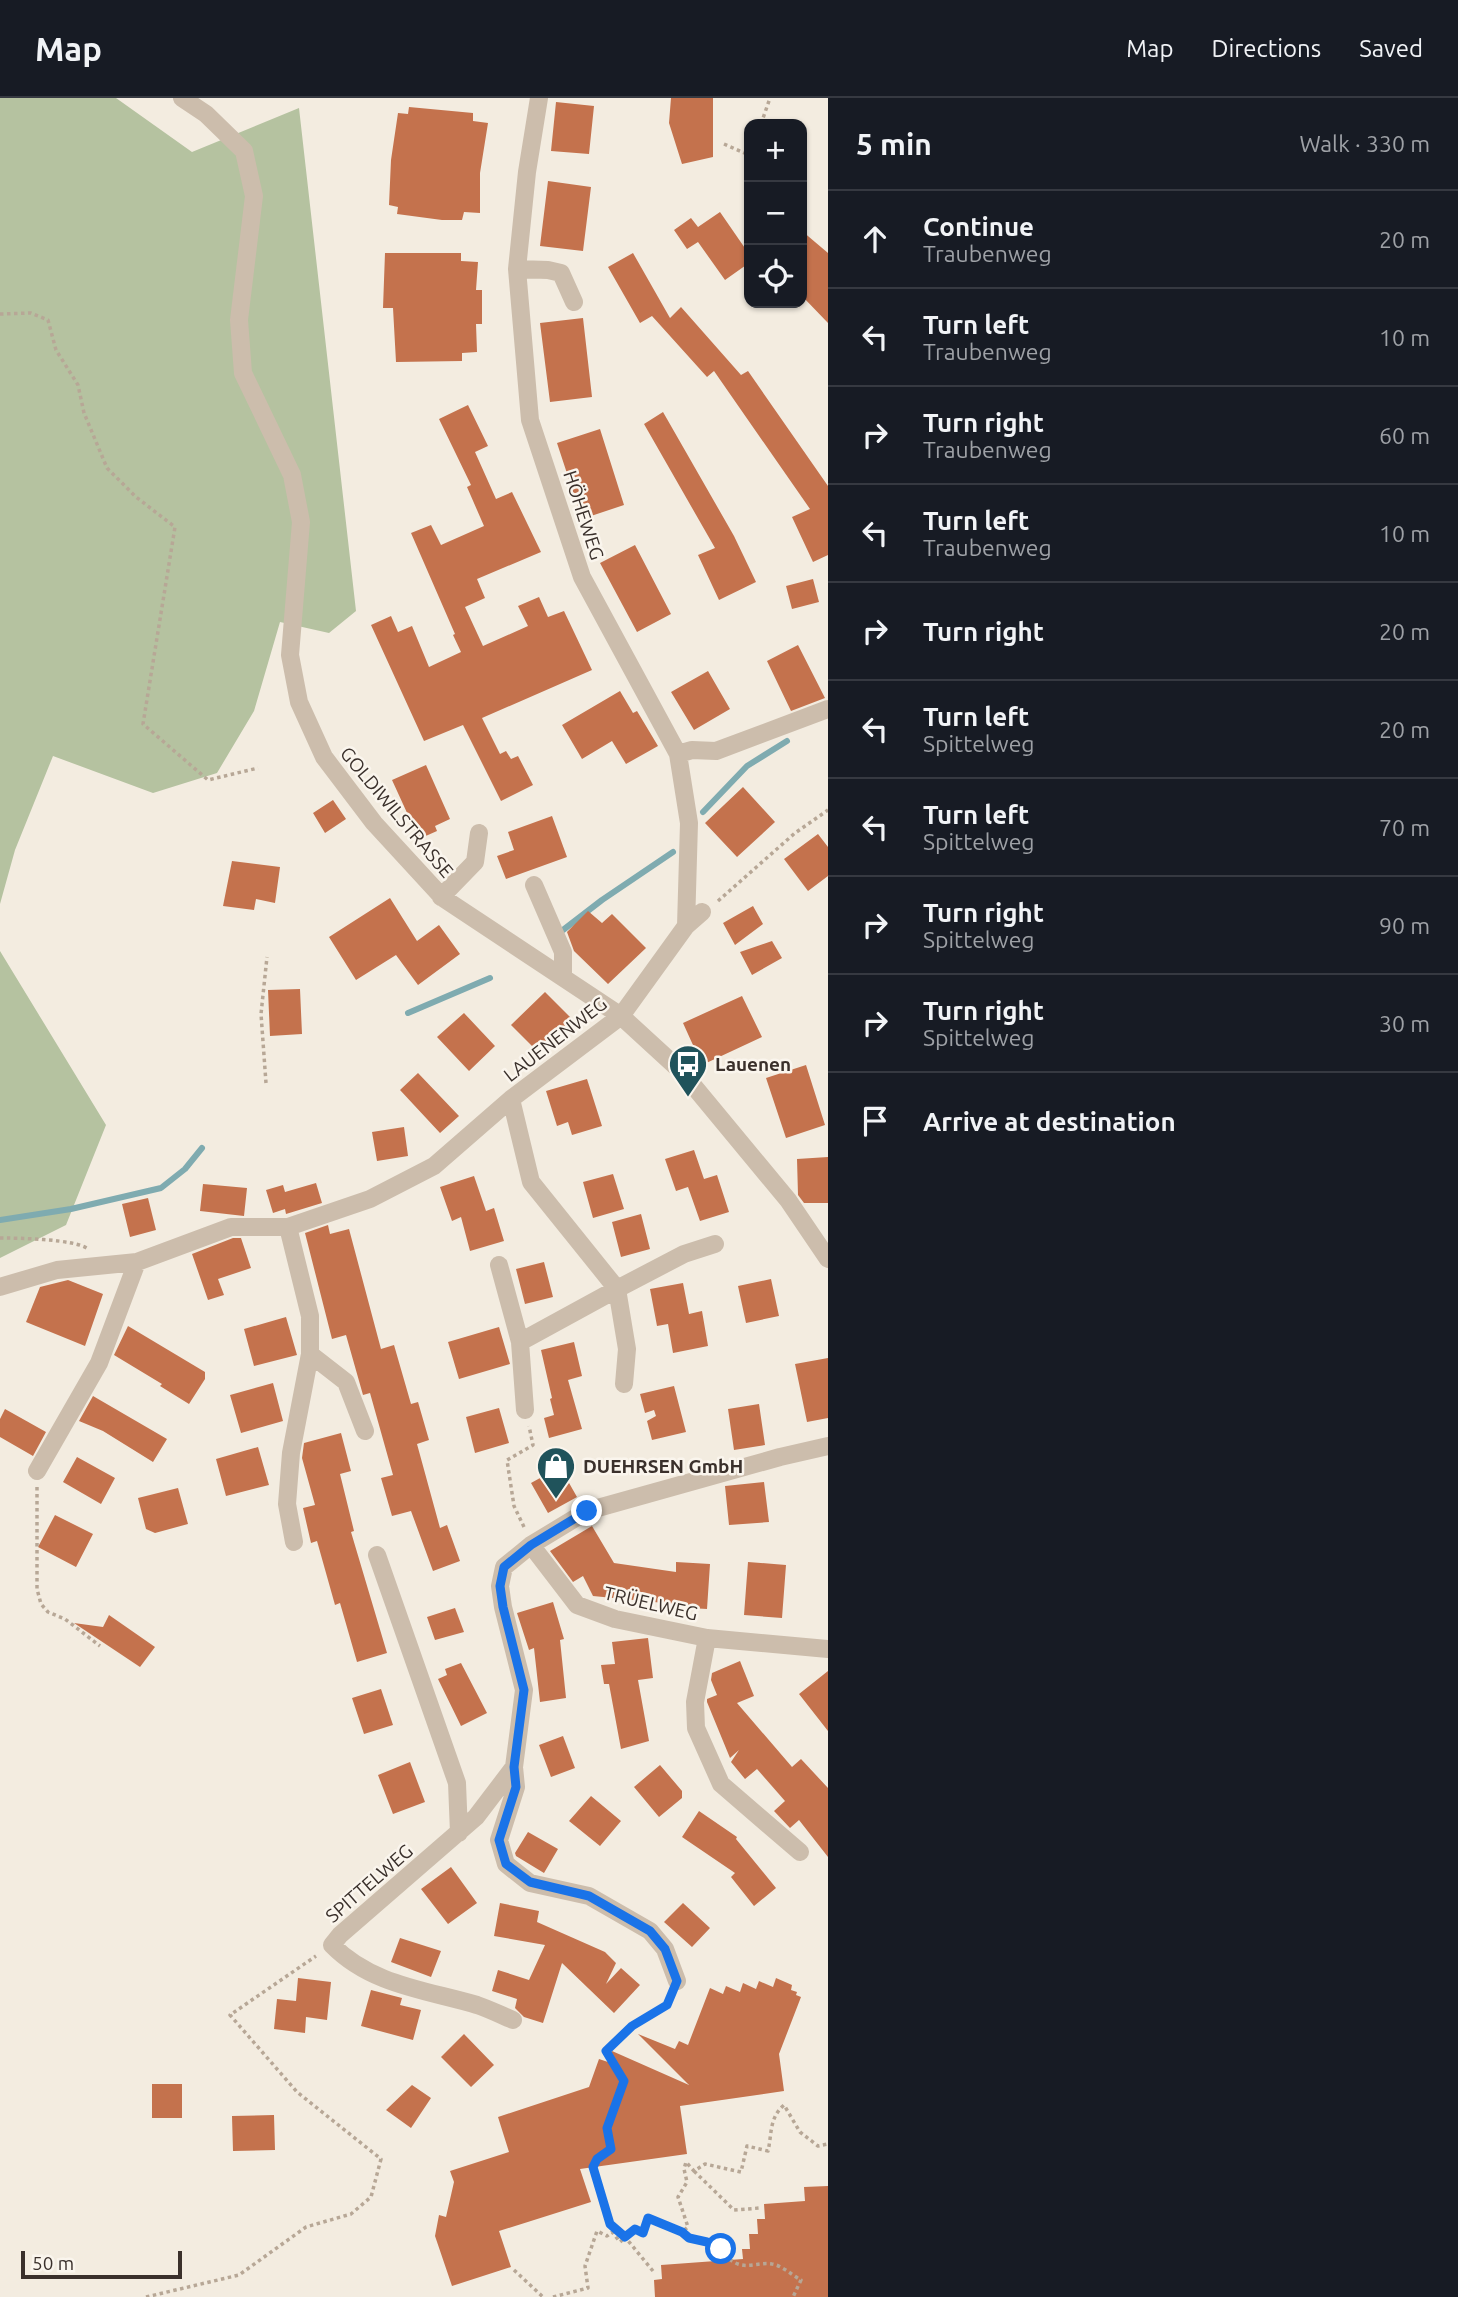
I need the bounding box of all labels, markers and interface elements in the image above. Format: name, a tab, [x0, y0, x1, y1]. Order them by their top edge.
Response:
text: Map	[35, 30, 102, 67]
text: Map	[1126, 35, 1173, 62]
text: Directions	[1211, 35, 1321, 62]
text: Saved	[1359, 35, 1423, 62]
map controls	[744, 119, 807, 308]
button: +	[744, 119, 807, 182]
text: 5 min	[856, 127, 932, 161]
text: Walk · 330 m	[1299, 131, 1430, 156]
button: −	[744, 182, 807, 245]
text: Continue	[923, 212, 1034, 241]
icon: ahead	[856, 220, 894, 258]
text: 20 m	[1379, 227, 1430, 252]
text: Traubenweg	[923, 241, 1052, 266]
button: locate	[744, 245, 807, 308]
text: Turn left	[923, 310, 1029, 339]
icon: left	[856, 318, 894, 356]
text: 10 m	[1379, 325, 1430, 350]
text: Traubenweg	[923, 339, 1052, 364]
text: Turn right	[923, 408, 1044, 437]
icon: right	[856, 416, 894, 454]
text: 60 m	[1379, 423, 1430, 448]
text: Traubenweg	[923, 437, 1052, 462]
street label: HÖHEWEG	[559, 468, 609, 562]
text: Turn left	[923, 506, 1029, 535]
icon: left	[856, 514, 894, 552]
text: 10 m	[1379, 521, 1430, 546]
text: Traubenweg	[923, 535, 1052, 560]
icon: right	[856, 612, 894, 650]
text: Turn right	[923, 617, 1044, 646]
text: 20 m	[1379, 619, 1430, 644]
text: Turn left	[923, 702, 1029, 731]
icon: left	[856, 710, 894, 748]
text: 20 m	[1379, 717, 1430, 742]
text: Spittelweg	[923, 731, 1035, 756]
street label: GOLDIWILSTRASSE	[336, 742, 458, 882]
text: Turn left	[923, 800, 1029, 829]
icon: left	[856, 808, 894, 846]
text: 70 m	[1379, 815, 1430, 840]
text: Spittelweg	[923, 829, 1035, 854]
text: Turn right	[923, 898, 1044, 927]
icon: right	[856, 906, 894, 944]
text: 90 m	[1379, 913, 1430, 938]
text: Spittelweg	[923, 927, 1035, 952]
street label: LAUENENWEG	[499, 992, 611, 1086]
text: Turn right	[923, 996, 1044, 1025]
icon: right	[856, 1004, 894, 1042]
text: 30 m	[1379, 1011, 1430, 1036]
text: Spittelweg	[923, 1025, 1035, 1050]
bus stop icon: Lauenen	[667, 1043, 709, 1098]
place label: Lauenen	[715, 1053, 791, 1075]
icon: arrive	[856, 1102, 894, 1140]
text: Arrive at destination	[923, 1107, 1176, 1136]
shop icon: DUEHRSEN GmbH	[535, 1445, 577, 1500]
place label: DUEHRSEN GmbH	[583, 1455, 743, 1477]
route end	[571, 1495, 602, 1526]
street label: TRÜELWEG	[602, 1582, 700, 1624]
street label: SPITTELWEG	[321, 1839, 417, 1927]
route start	[705, 2233, 736, 2264]
scale bar	[21, 2248, 182, 2280]
text: 50 m	[32, 2252, 74, 2274]

